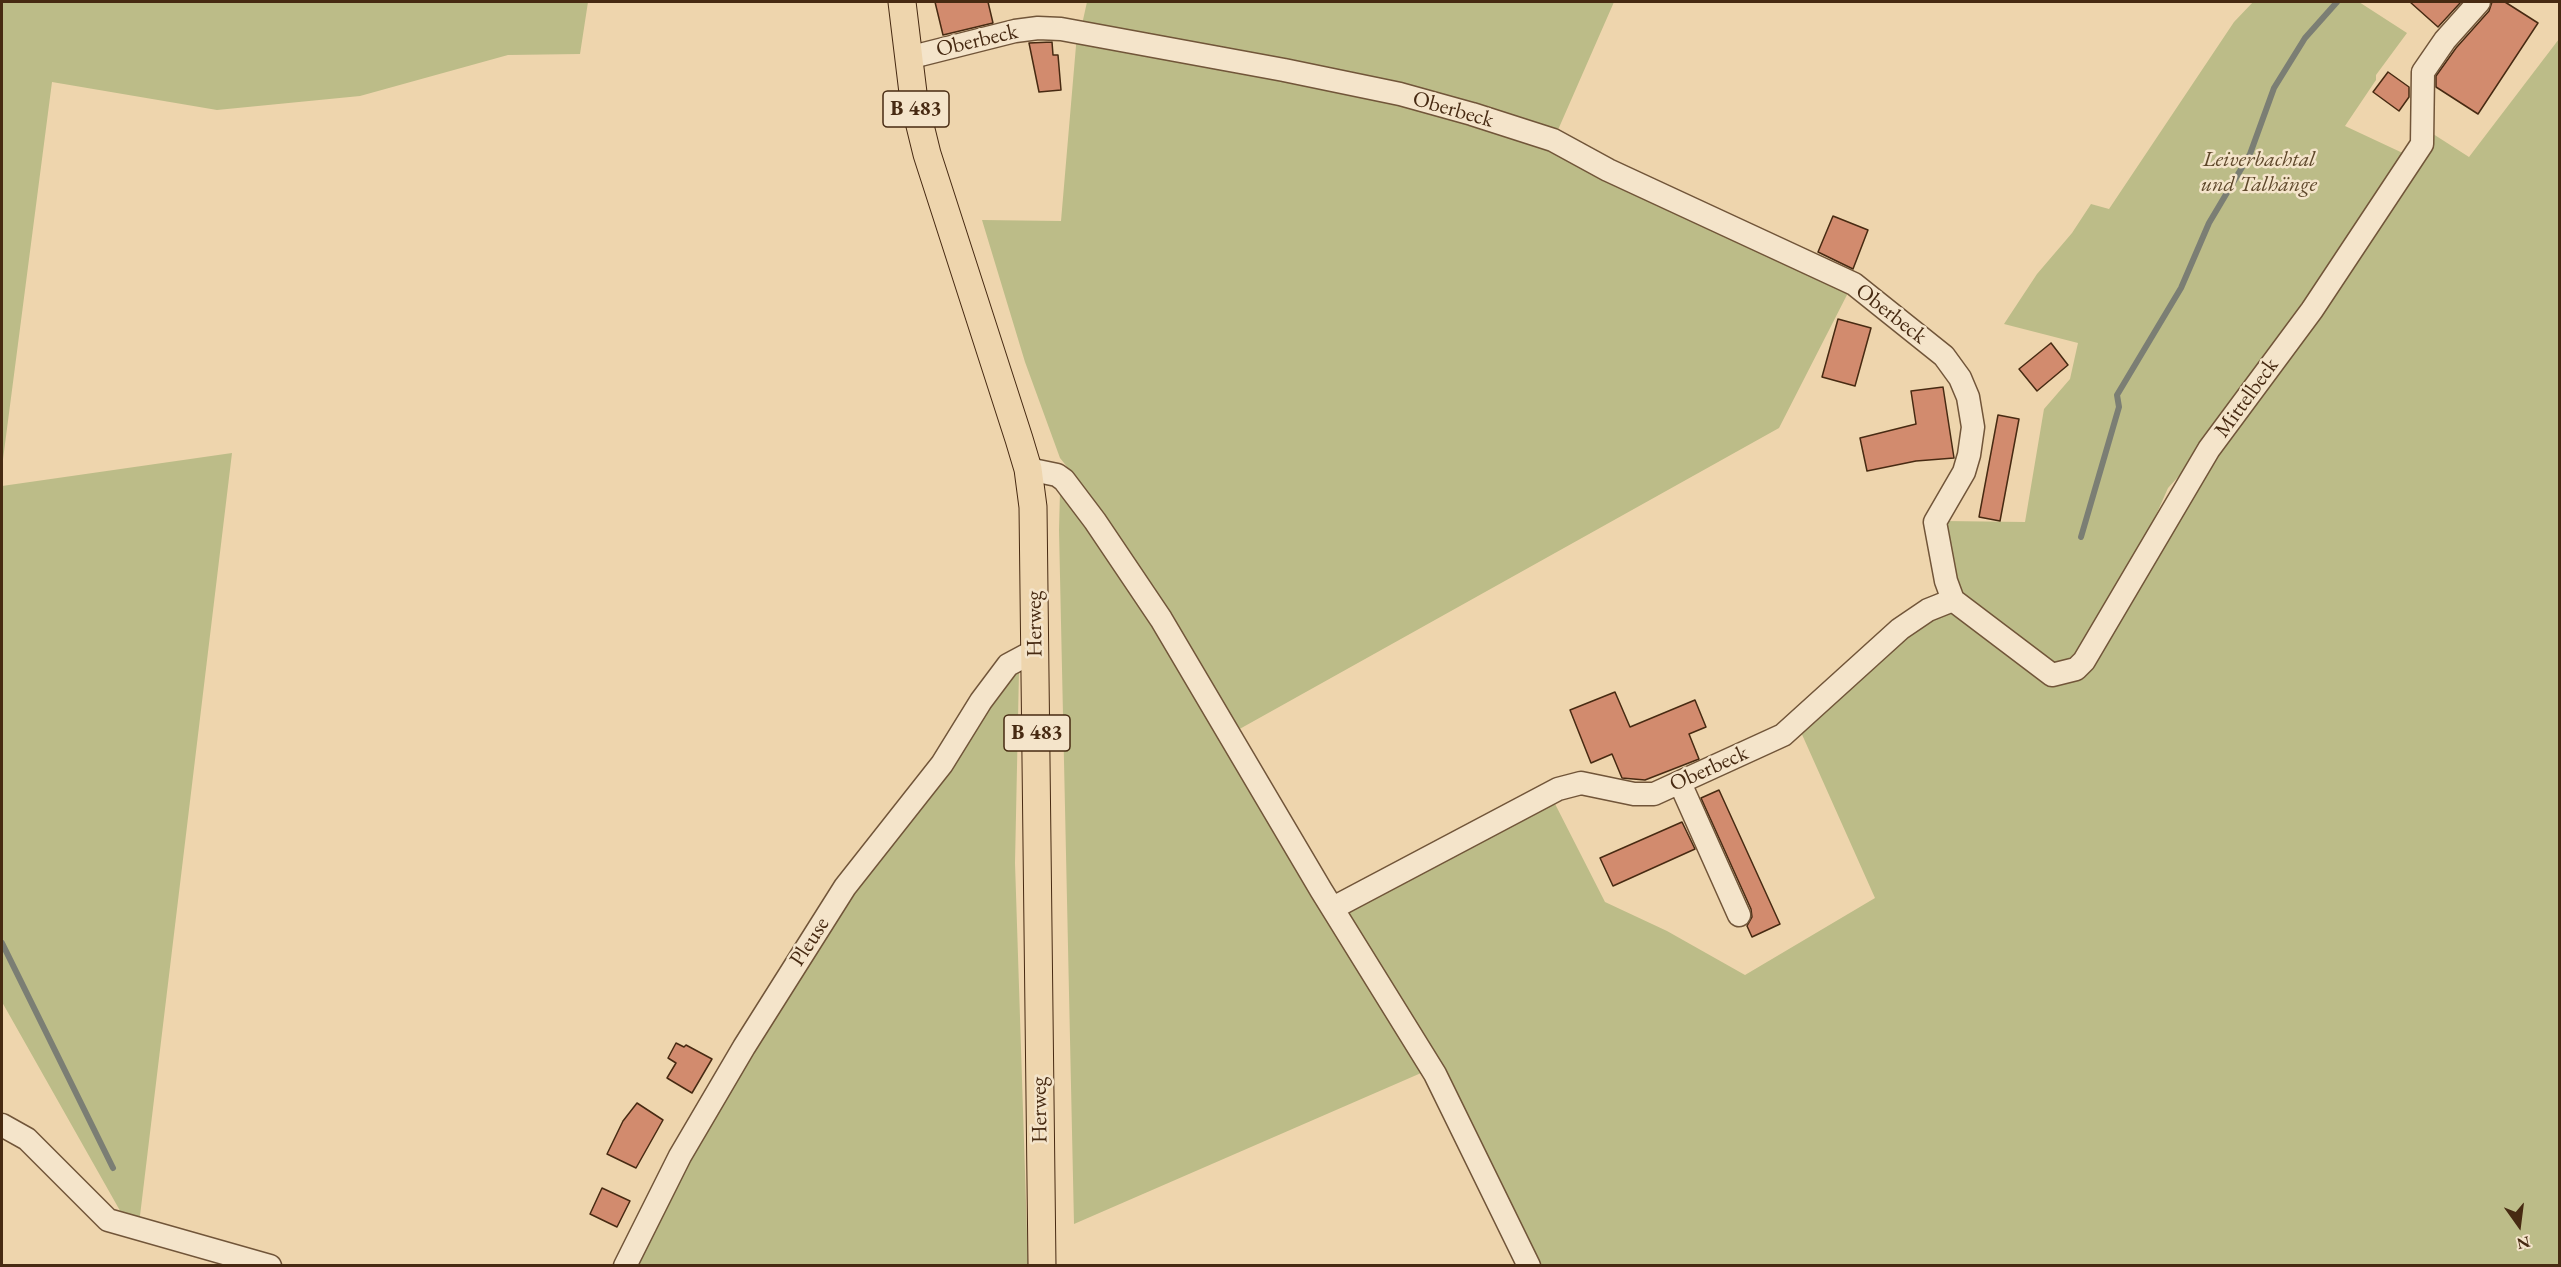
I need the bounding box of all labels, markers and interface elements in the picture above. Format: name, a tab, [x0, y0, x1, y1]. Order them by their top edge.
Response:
street label: Oberbeck	[934, 19, 1020, 63]
street label: Oberbeck	[1409, 86, 1497, 134]
road number: B 483	[883, 91, 949, 127]
park label: Leiverbachtal und Talhänge	[2201, 147, 2317, 198]
street label: Oberbeck	[1850, 278, 1932, 350]
street label: Mittelbeck	[2209, 353, 2285, 443]
street label: Herweg	[1021, 591, 1049, 657]
road number: B 483	[1004, 715, 1070, 751]
street label: Oberbeck	[1666, 740, 1752, 798]
street label: Pleuse	[784, 912, 836, 972]
street label: Herweg	[1026, 1077, 1054, 1143]
north arrow	[2489, 1195, 2549, 1255]
text: N	[2515, 1231, 2532, 1255]

